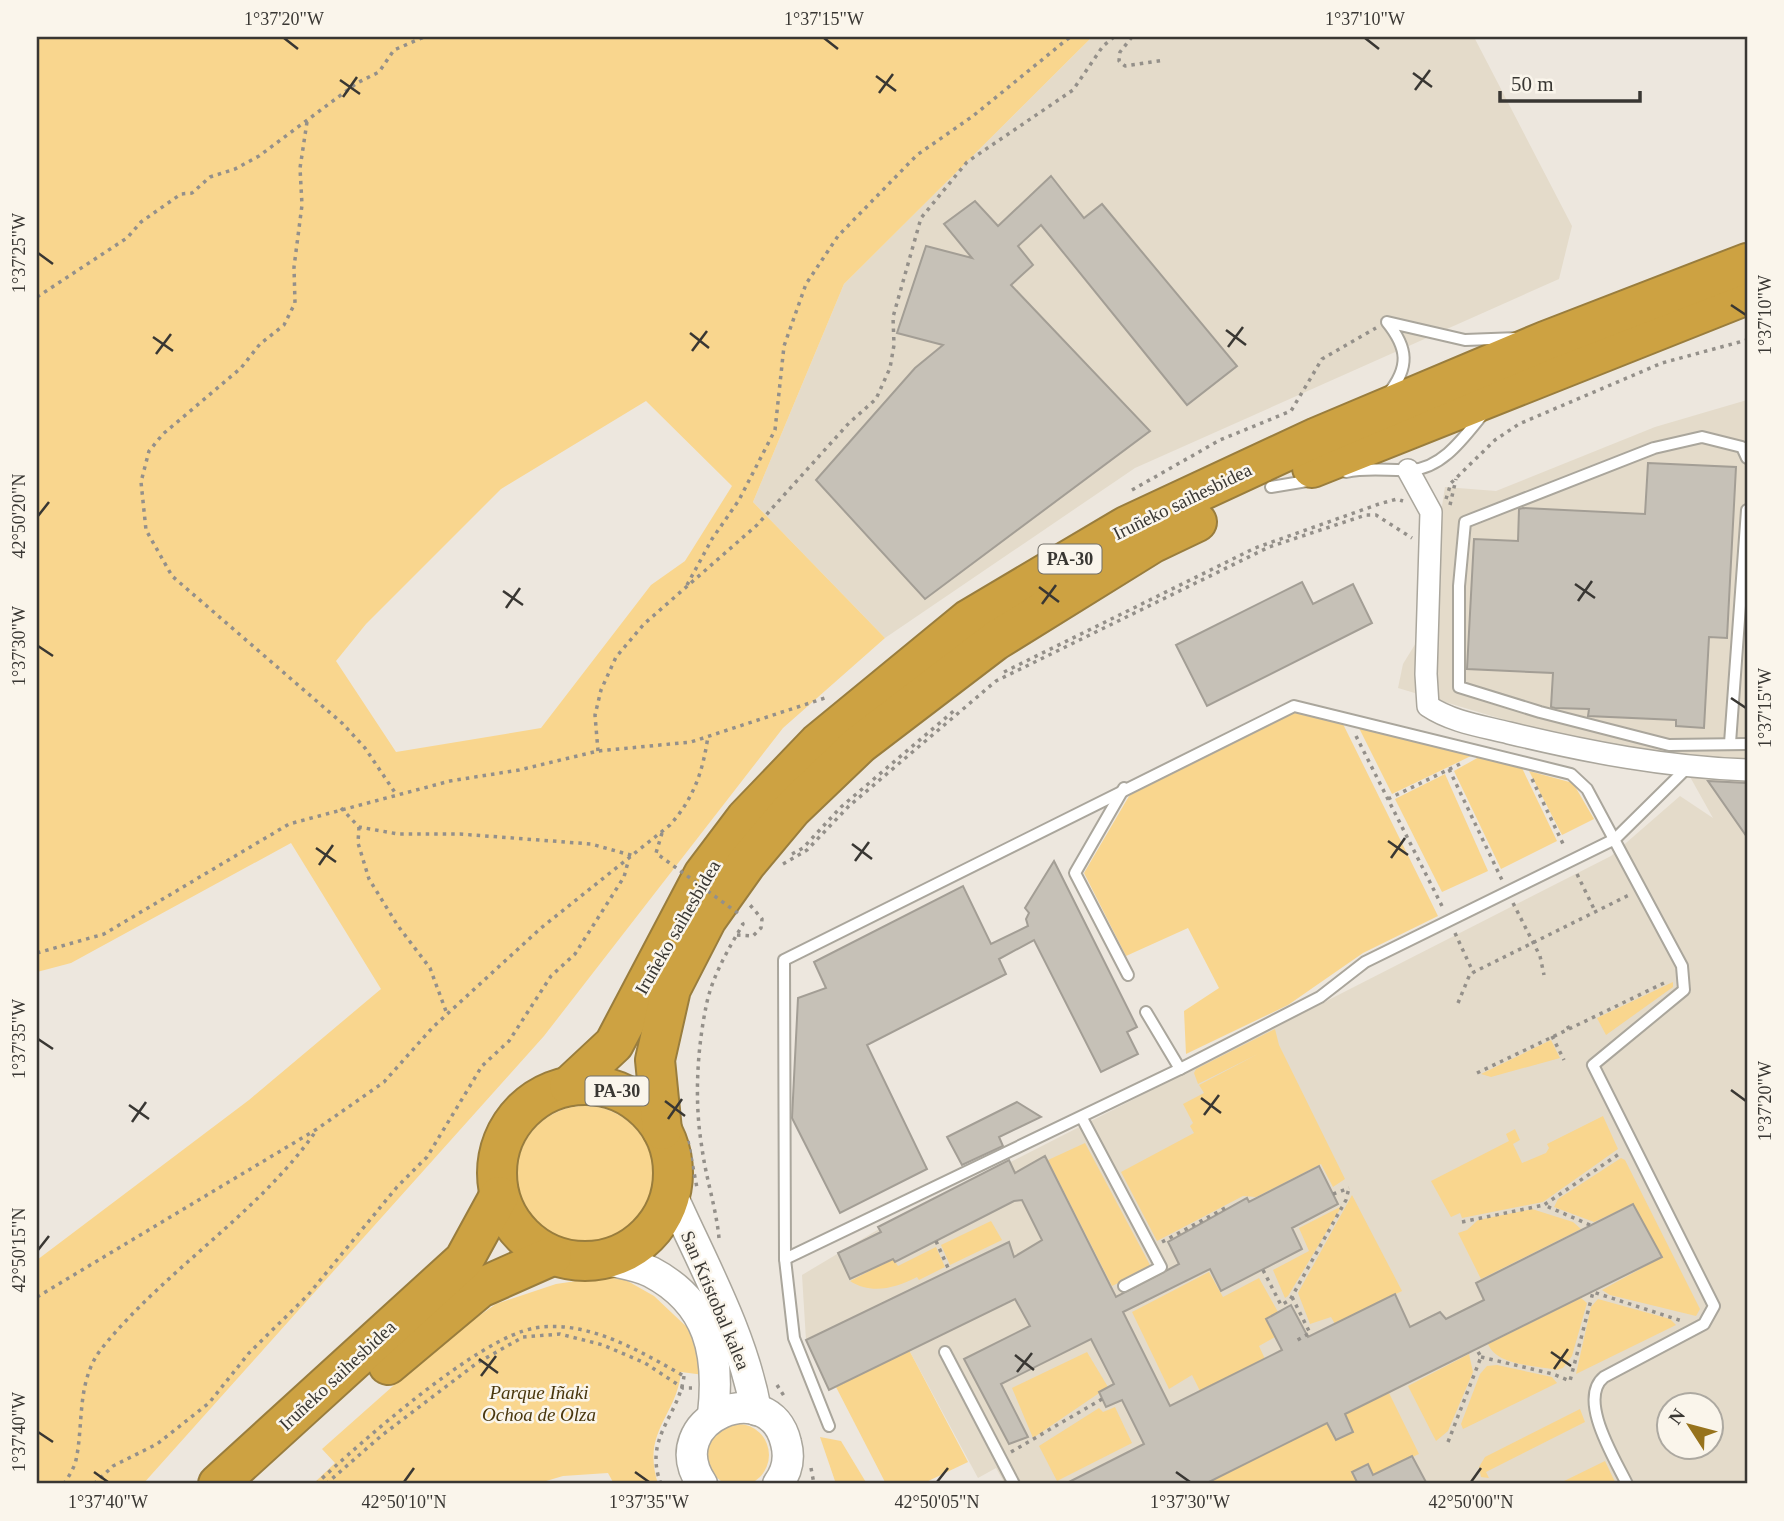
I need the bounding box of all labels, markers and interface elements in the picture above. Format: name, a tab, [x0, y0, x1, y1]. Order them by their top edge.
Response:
text: 1°37'20"W	[244, 9, 324, 29]
text: 1°37'15"W	[784, 9, 864, 29]
text: 1°37'10"W	[1325, 9, 1405, 29]
scale bar	[1500, 60, 1640, 104]
text: 50 m	[1511, 72, 1554, 96]
text: 1°37'25"W	[9, 213, 29, 293]
text: 1°37'10"W	[1755, 275, 1775, 355]
street label: Iruñeko saihesbidea	[1110, 459, 1255, 544]
text: 42°50'20"N	[9, 474, 29, 558]
road number: PA-30	[1038, 544, 1102, 574]
text: 1°37'30"W	[9, 606, 29, 686]
text: 1°37'15"W	[1755, 668, 1775, 748]
street label: Iruñeko saihesbidea	[630, 856, 725, 998]
text: 1°37'35"W	[9, 999, 29, 1079]
text: 1°37'20"W	[1755, 1061, 1775, 1141]
road number: PA-30	[586, 1076, 648, 1106]
text: 42°50'15"N	[9, 1208, 29, 1292]
street label: San Kristobal kalea	[677, 1228, 754, 1373]
street label: Iruñeko saihesbidea	[275, 1316, 400, 1435]
park label: Parque Iñaki Ochoa de Olza	[482, 1382, 596, 1425]
text: 1°37'40"W	[9, 1392, 29, 1472]
north arrow	[1654, 1392, 1724, 1462]
text: N	[1664, 1404, 1689, 1428]
text: 1°37'40"W	[68, 1492, 148, 1512]
text: 42°50'10"N	[362, 1492, 446, 1512]
text: 1°37'35"W	[609, 1492, 689, 1512]
text: 42°50'05"N	[895, 1492, 979, 1512]
text: 1°37'30"W	[1150, 1492, 1230, 1512]
text: 42°50'00"N	[1429, 1492, 1513, 1512]

